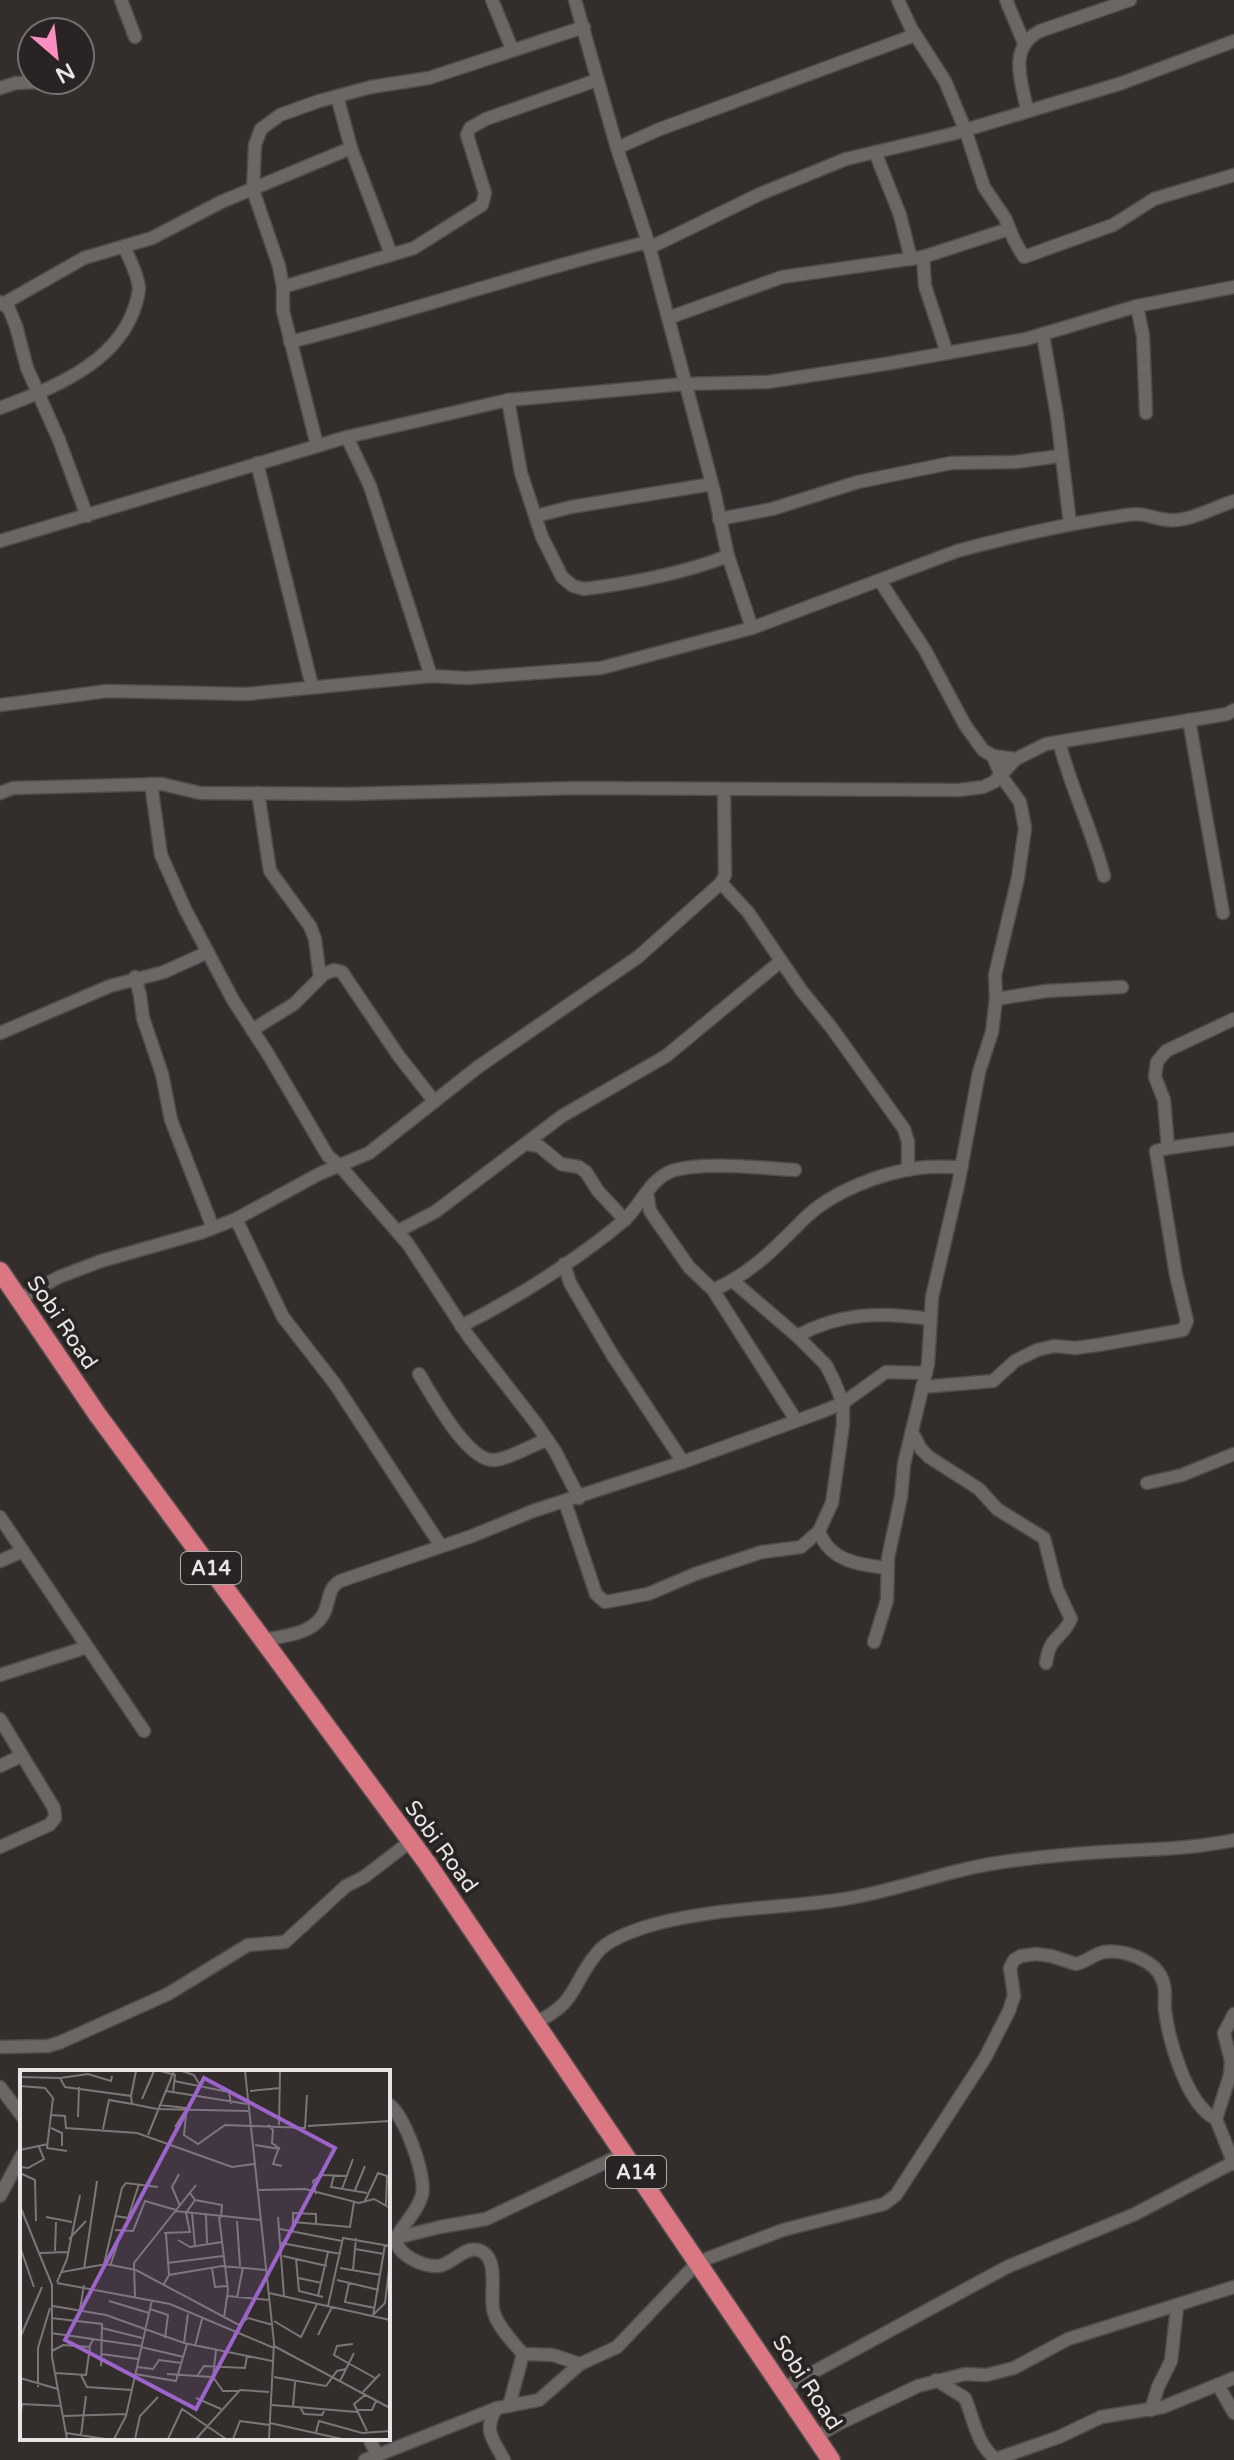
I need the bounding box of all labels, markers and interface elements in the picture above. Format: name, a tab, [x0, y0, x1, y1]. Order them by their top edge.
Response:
north arrow	[16, 16, 96, 96]
text: N	[51, 57, 79, 88]
street label: Sobi Road	[21, 1271, 103, 1374]
road number: A14	[181, 1552, 241, 1584]
street label: Sobi Road	[399, 1796, 483, 1898]
inset map	[20, 2070, 390, 2440]
road number: A14	[606, 2156, 666, 2188]
street label: Sobi Road	[767, 2330, 847, 2435]

